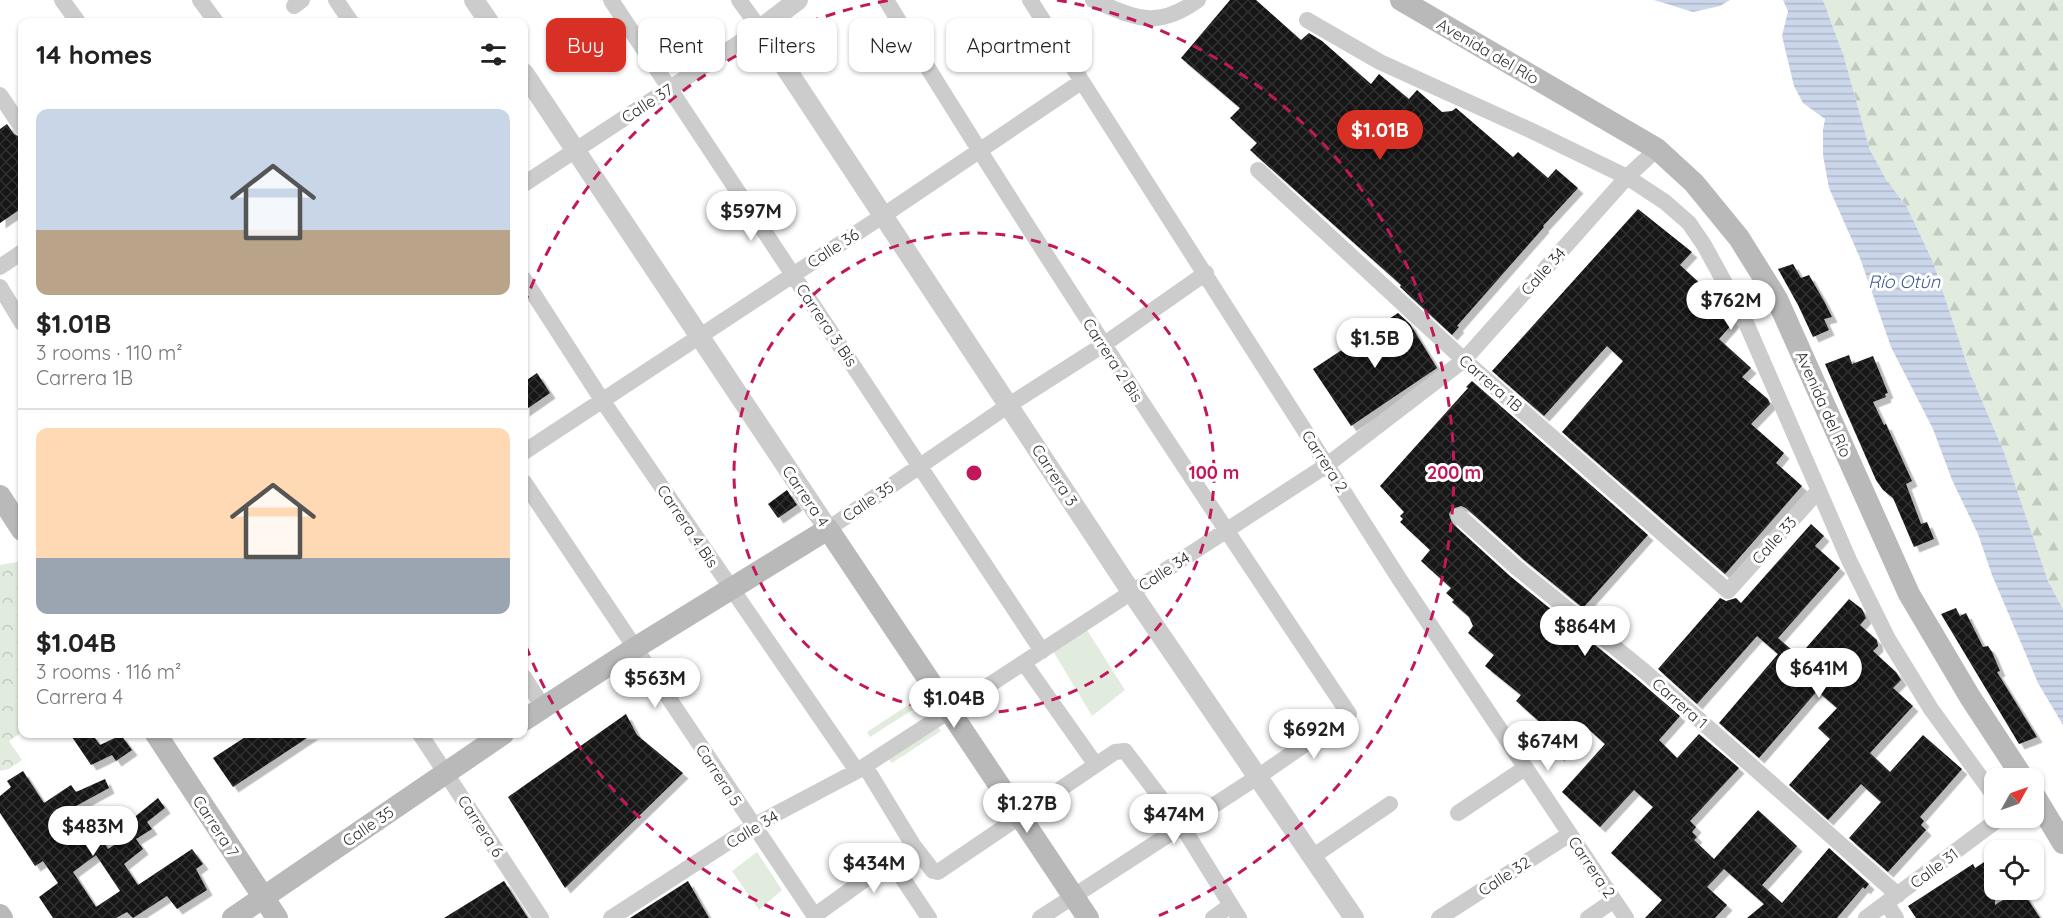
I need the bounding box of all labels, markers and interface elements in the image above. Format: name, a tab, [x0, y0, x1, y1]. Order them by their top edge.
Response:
street label: Avenida del Río	[1433, 14, 1543, 88]
chip: Buy	[546, 18, 626, 72]
chip: Rent	[638, 18, 725, 72]
chip: Filters	[737, 18, 837, 72]
chip: New	[849, 18, 934, 72]
chip: Apartment	[946, 18, 1092, 72]
text: 14 homes	[36, 38, 152, 71]
icon: filters	[477, 38, 510, 71]
street label: Calle 37	[618, 79, 676, 127]
pin: $1.01B	[1331, 110, 1429, 161]
text: $1.01B	[1351, 117, 1409, 142]
icon: home	[219, 148, 327, 256]
pin: $597M	[709, 191, 793, 242]
text: $597M	[720, 198, 782, 223]
street label: Calle 36	[803, 224, 863, 272]
street label: Calle 34	[1516, 243, 1570, 299]
water label: Río Otún	[1868, 270, 1941, 293]
street label: Carrera 3 Bis	[792, 280, 862, 370]
pin: $762M	[1689, 280, 1773, 331]
text: $762M	[1700, 287, 1762, 312]
text: $1.01B	[36, 307, 111, 340]
street label: Carrera 2 Bis	[1079, 314, 1147, 406]
pin: $1.5B	[1333, 318, 1417, 369]
text: $1.5B	[1350, 325, 1400, 350]
text: 3 rooms · 110 m²	[36, 340, 183, 365]
street label: Avenida del Río	[1792, 348, 1856, 460]
street label: Carrera 1B	[1455, 350, 1527, 416]
text: Carrera 1B	[36, 365, 133, 390]
street label: Carrera 2	[1298, 426, 1353, 496]
street label: Carrera 3	[1028, 440, 1082, 510]
text: 100 m	[1189, 461, 1239, 484]
text: 200 m	[1427, 461, 1481, 484]
street label: Carrera 4	[778, 462, 834, 530]
centre of rings	[964, 463, 984, 483]
icon: home	[219, 467, 327, 575]
street label: Calle 35	[838, 477, 898, 525]
street label: Carrera 4 Bis	[653, 481, 723, 571]
street label: Calle 33	[1747, 512, 1801, 568]
street label: Calle 34	[1134, 547, 1194, 595]
pin: $864M	[1543, 606, 1627, 657]
text: $864M	[1554, 613, 1616, 638]
text: $1.04B	[36, 626, 116, 659]
pin: $641M	[1777, 648, 1861, 699]
text: $641M	[1790, 655, 1848, 680]
pin: $563M	[613, 658, 697, 709]
text: 3 rooms · 116 m²	[36, 659, 181, 684]
text: $563M	[624, 665, 686, 690]
street label: Carrera 1	[1648, 673, 1712, 733]
pin: $1.04B	[905, 678, 1003, 729]
text: Carrera 4	[36, 684, 123, 709]
text: $1.04B	[923, 685, 985, 710]
pin: $692M	[1272, 709, 1356, 760]
text: $692M	[1283, 716, 1345, 741]
pin: $674M	[1506, 721, 1590, 772]
text: $674M	[1517, 728, 1579, 753]
street label: Carrera 5	[692, 740, 746, 810]
north arrow	[1984, 768, 2044, 828]
map controls	[1984, 768, 2044, 900]
pin: $1.27B	[978, 783, 1076, 834]
text: $1.27B	[997, 790, 1057, 815]
street label: Carrera 7	[189, 791, 243, 861]
street label: Carrera 6	[454, 791, 509, 861]
pin: $474M	[1132, 794, 1216, 845]
text: $474M	[1143, 801, 1205, 826]
street label: Calle 35	[338, 802, 398, 850]
pin: $483M	[51, 806, 135, 857]
street label: Calle 34	[722, 806, 782, 852]
text: $483M	[62, 813, 124, 838]
street label: Carrera 2	[1564, 832, 1620, 902]
button: locate	[1984, 840, 2044, 900]
pin: $434M	[832, 843, 916, 894]
street label: Calle 31	[1906, 843, 1962, 893]
text: $434M	[843, 850, 905, 875]
street label: Calle 32	[1474, 852, 1534, 900]

